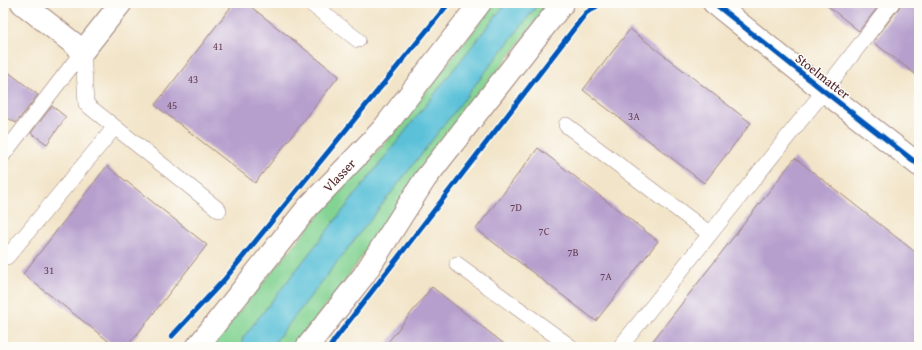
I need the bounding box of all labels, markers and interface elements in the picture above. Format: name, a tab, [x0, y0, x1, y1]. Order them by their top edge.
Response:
house number: 41	[213, 38, 223, 54]
street label: Stoelmatter	[791, 49, 855, 104]
house number: 43	[188, 71, 198, 87]
house number: 45	[167, 97, 177, 113]
house number: 3A	[628, 108, 640, 124]
street label: Vlasser	[319, 154, 361, 196]
house number: 7D	[510, 199, 522, 215]
house number: 7C	[538, 223, 550, 239]
house number: 7B	[567, 244, 579, 260]
house number: 31	[44, 262, 54, 278]
house number: 7A	[600, 268, 612, 284]

